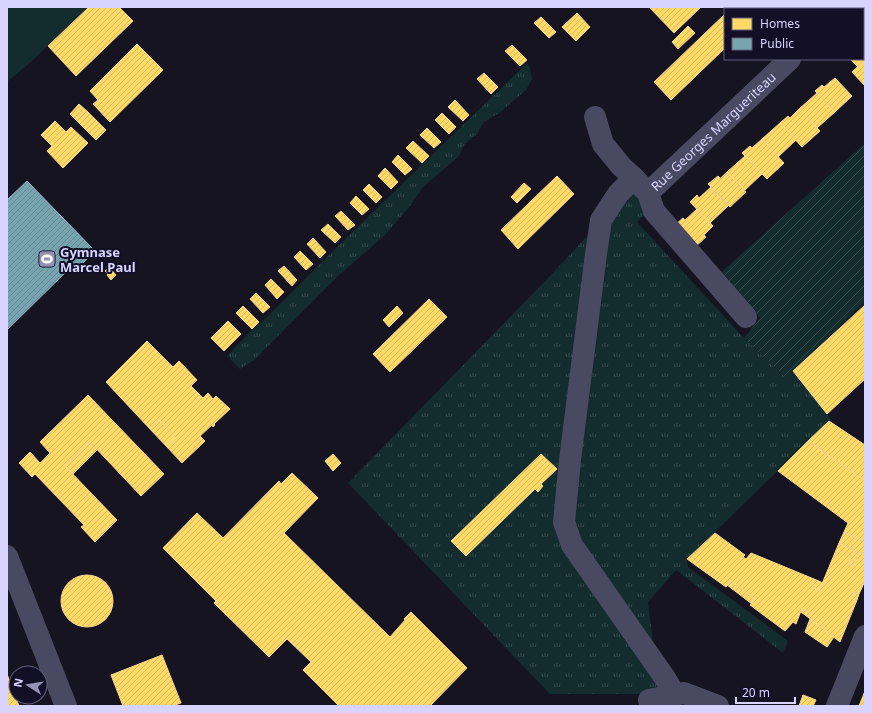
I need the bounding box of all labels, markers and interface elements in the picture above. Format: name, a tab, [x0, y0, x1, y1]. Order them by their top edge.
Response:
legend	[724, 8, 864, 60]
text: Homes	[760, 15, 800, 32]
text: Public	[760, 35, 794, 52]
street label: Rue Georges Margueriteau	[647, 68, 780, 195]
place label: Gymnase Marcel Paul	[60, 243, 136, 276]
sports icon: Gymnase Marcel Paul	[37, 249, 57, 269]
north arrow	[8, 665, 48, 705]
text: N	[9, 677, 26, 689]
scale bar	[736, 679, 795, 705]
text: 20 m	[742, 684, 770, 701]

